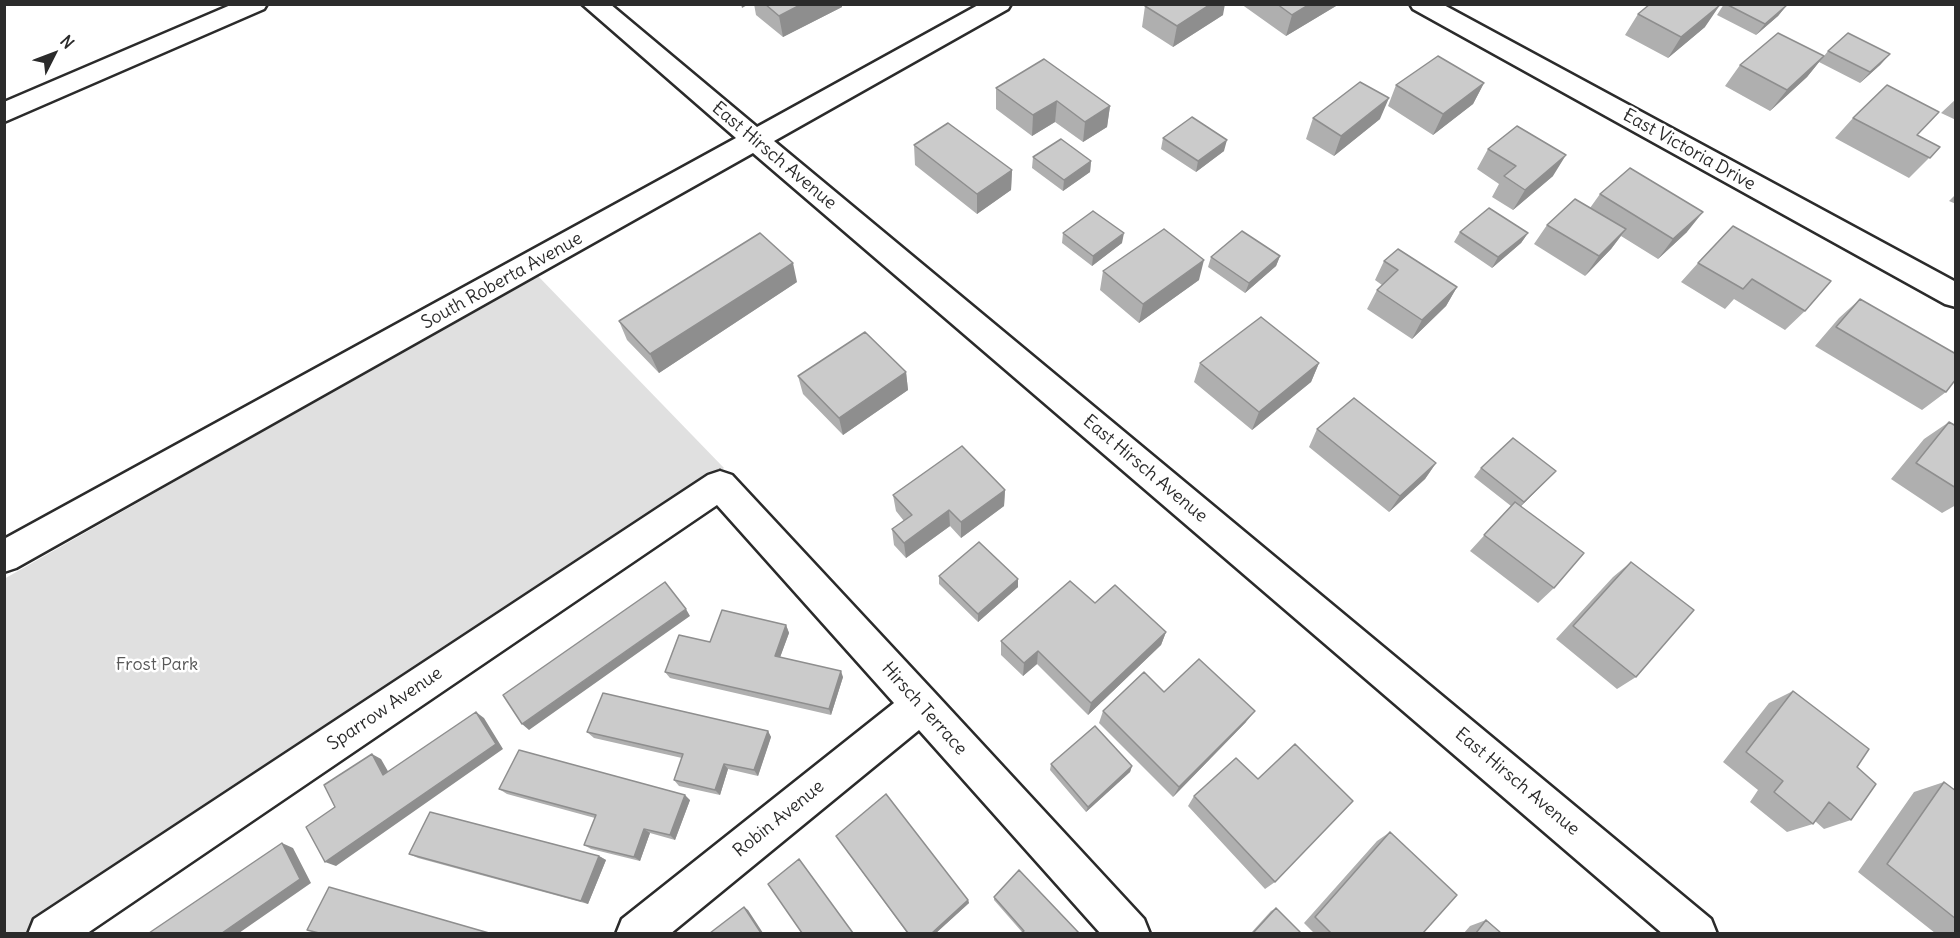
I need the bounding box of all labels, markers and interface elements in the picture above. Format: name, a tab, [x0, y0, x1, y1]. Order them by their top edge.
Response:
north arrow	[24, 24, 84, 84]
text: N	[56, 31, 79, 53]
street label: East Hirsch Avenue	[707, 98, 841, 214]
street label: East Victoria Drive	[1619, 105, 1759, 195]
street label: South Roberta Avenue	[418, 228, 586, 334]
street label: East Hirsch Avenue	[1078, 411, 1212, 527]
park label: Frost Park	[116, 654, 198, 676]
street label: Hirsch Terrace	[877, 658, 971, 760]
street label: Sparrow Avenue	[323, 663, 447, 755]
street label: East Hirsch Avenue	[1450, 724, 1584, 840]
street label: Robin Avenue	[729, 776, 829, 862]

